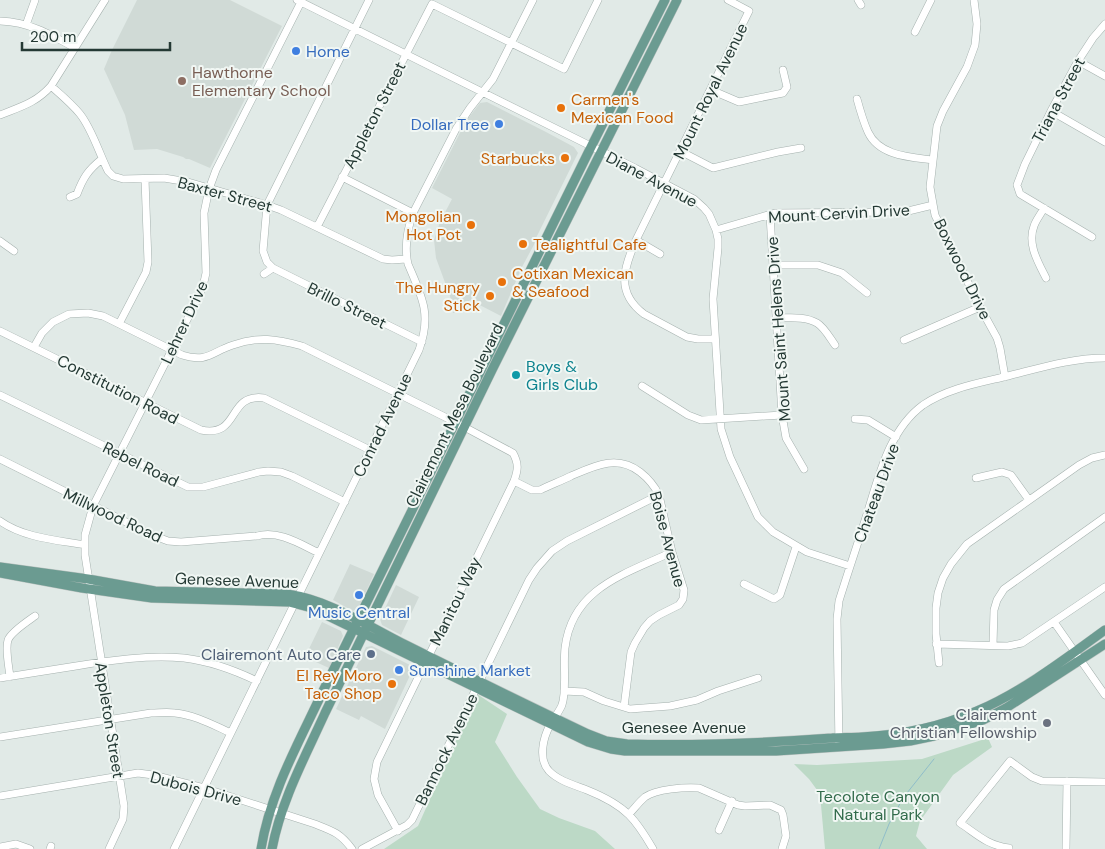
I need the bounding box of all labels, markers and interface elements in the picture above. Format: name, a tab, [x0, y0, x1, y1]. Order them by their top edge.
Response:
scale bar	[22, 20, 170, 52]
street label: Mount Royal Avenue	[668, 20, 753, 163]
text: 200 m	[30, 27, 76, 47]
place label: Home	[306, 41, 350, 62]
marker: Home	[290, 45, 302, 57]
street label: Triana Street	[1027, 54, 1090, 147]
street label: Appleton Street	[338, 58, 410, 172]
place label: Hawthorne Elementary School	[192, 62, 330, 101]
marker: Hawthorne Elementary School	[176, 75, 188, 87]
place label: Carmen's Mexican Food	[571, 89, 673, 128]
marker: Carmen's Mexican Food	[555, 102, 567, 114]
place label: Dollar Tree	[411, 114, 489, 135]
marker: Dollar Tree	[493, 118, 505, 130]
street label: Diane Avenue	[602, 147, 701, 212]
place label: Starbucks	[481, 148, 555, 169]
marker: Starbucks	[559, 152, 571, 164]
street label: Baxter Street	[175, 172, 274, 217]
street label: Mount Cervin Drive	[768, 199, 910, 228]
place label: Mongolian Hot Pot	[385, 206, 461, 245]
street label: Boxwood Drive	[929, 215, 996, 323]
marker: Mongolian Hot Pot	[465, 219, 477, 231]
place label: Tealightful Cafe	[533, 234, 647, 255]
street label: Mount Saint Helens Drive	[762, 236, 795, 422]
marker: Tealightful Cafe	[517, 238, 529, 250]
place label: Cotixan Mexican & Seafood	[512, 263, 634, 302]
marker: Cotixan Mexican & Seafood	[496, 276, 508, 288]
street label: Lehrer Drive	[156, 277, 213, 367]
street label: Brillo Street	[304, 277, 390, 334]
place label: The Hungry Stick	[395, 277, 480, 316]
marker: The Hungry Stick	[484, 290, 496, 302]
street label: Clairemont Mesa Boulevard	[401, 320, 508, 511]
street label: Constitution Road	[53, 350, 182, 429]
place label: Boys & Girls Club	[526, 356, 598, 395]
marker: Boys & Girls Club	[510, 369, 522, 381]
street label: Conrad Avenue	[348, 370, 417, 481]
street label: Rebel Road	[99, 437, 182, 492]
street label: Chateau Drive	[849, 441, 904, 546]
street label: Millwood Road	[60, 483, 166, 548]
street label: Boise Avenue	[645, 489, 690, 590]
street label: Manitou Way	[425, 553, 486, 649]
street label: Genesee Avenue	[174, 568, 299, 593]
marker: Music Central	[353, 589, 365, 601]
place label: Music Central	[308, 602, 410, 623]
place label: Clairemont Auto Care	[201, 644, 361, 665]
marker: Clairemont Auto Care	[365, 648, 377, 660]
street label: Appleton Street	[90, 660, 129, 780]
place label: Sunshine Market	[409, 660, 531, 681]
marker: Sunshine Market	[393, 664, 405, 676]
place label: El Rey Moro Taco Shop	[296, 665, 382, 704]
marker: El Rey Moro Taco Shop	[386, 678, 398, 690]
street label: Bannock Avenue	[410, 690, 483, 809]
place label: Clairemont Christian Fellowship	[890, 704, 1037, 743]
street label: Genesee Avenue	[622, 717, 746, 738]
marker: Clairemont Christian Fellowship	[1041, 717, 1053, 729]
street label: Dubois Drive	[148, 766, 244, 811]
park label: Tecolote Canyon Natural Park	[816, 786, 940, 825]

